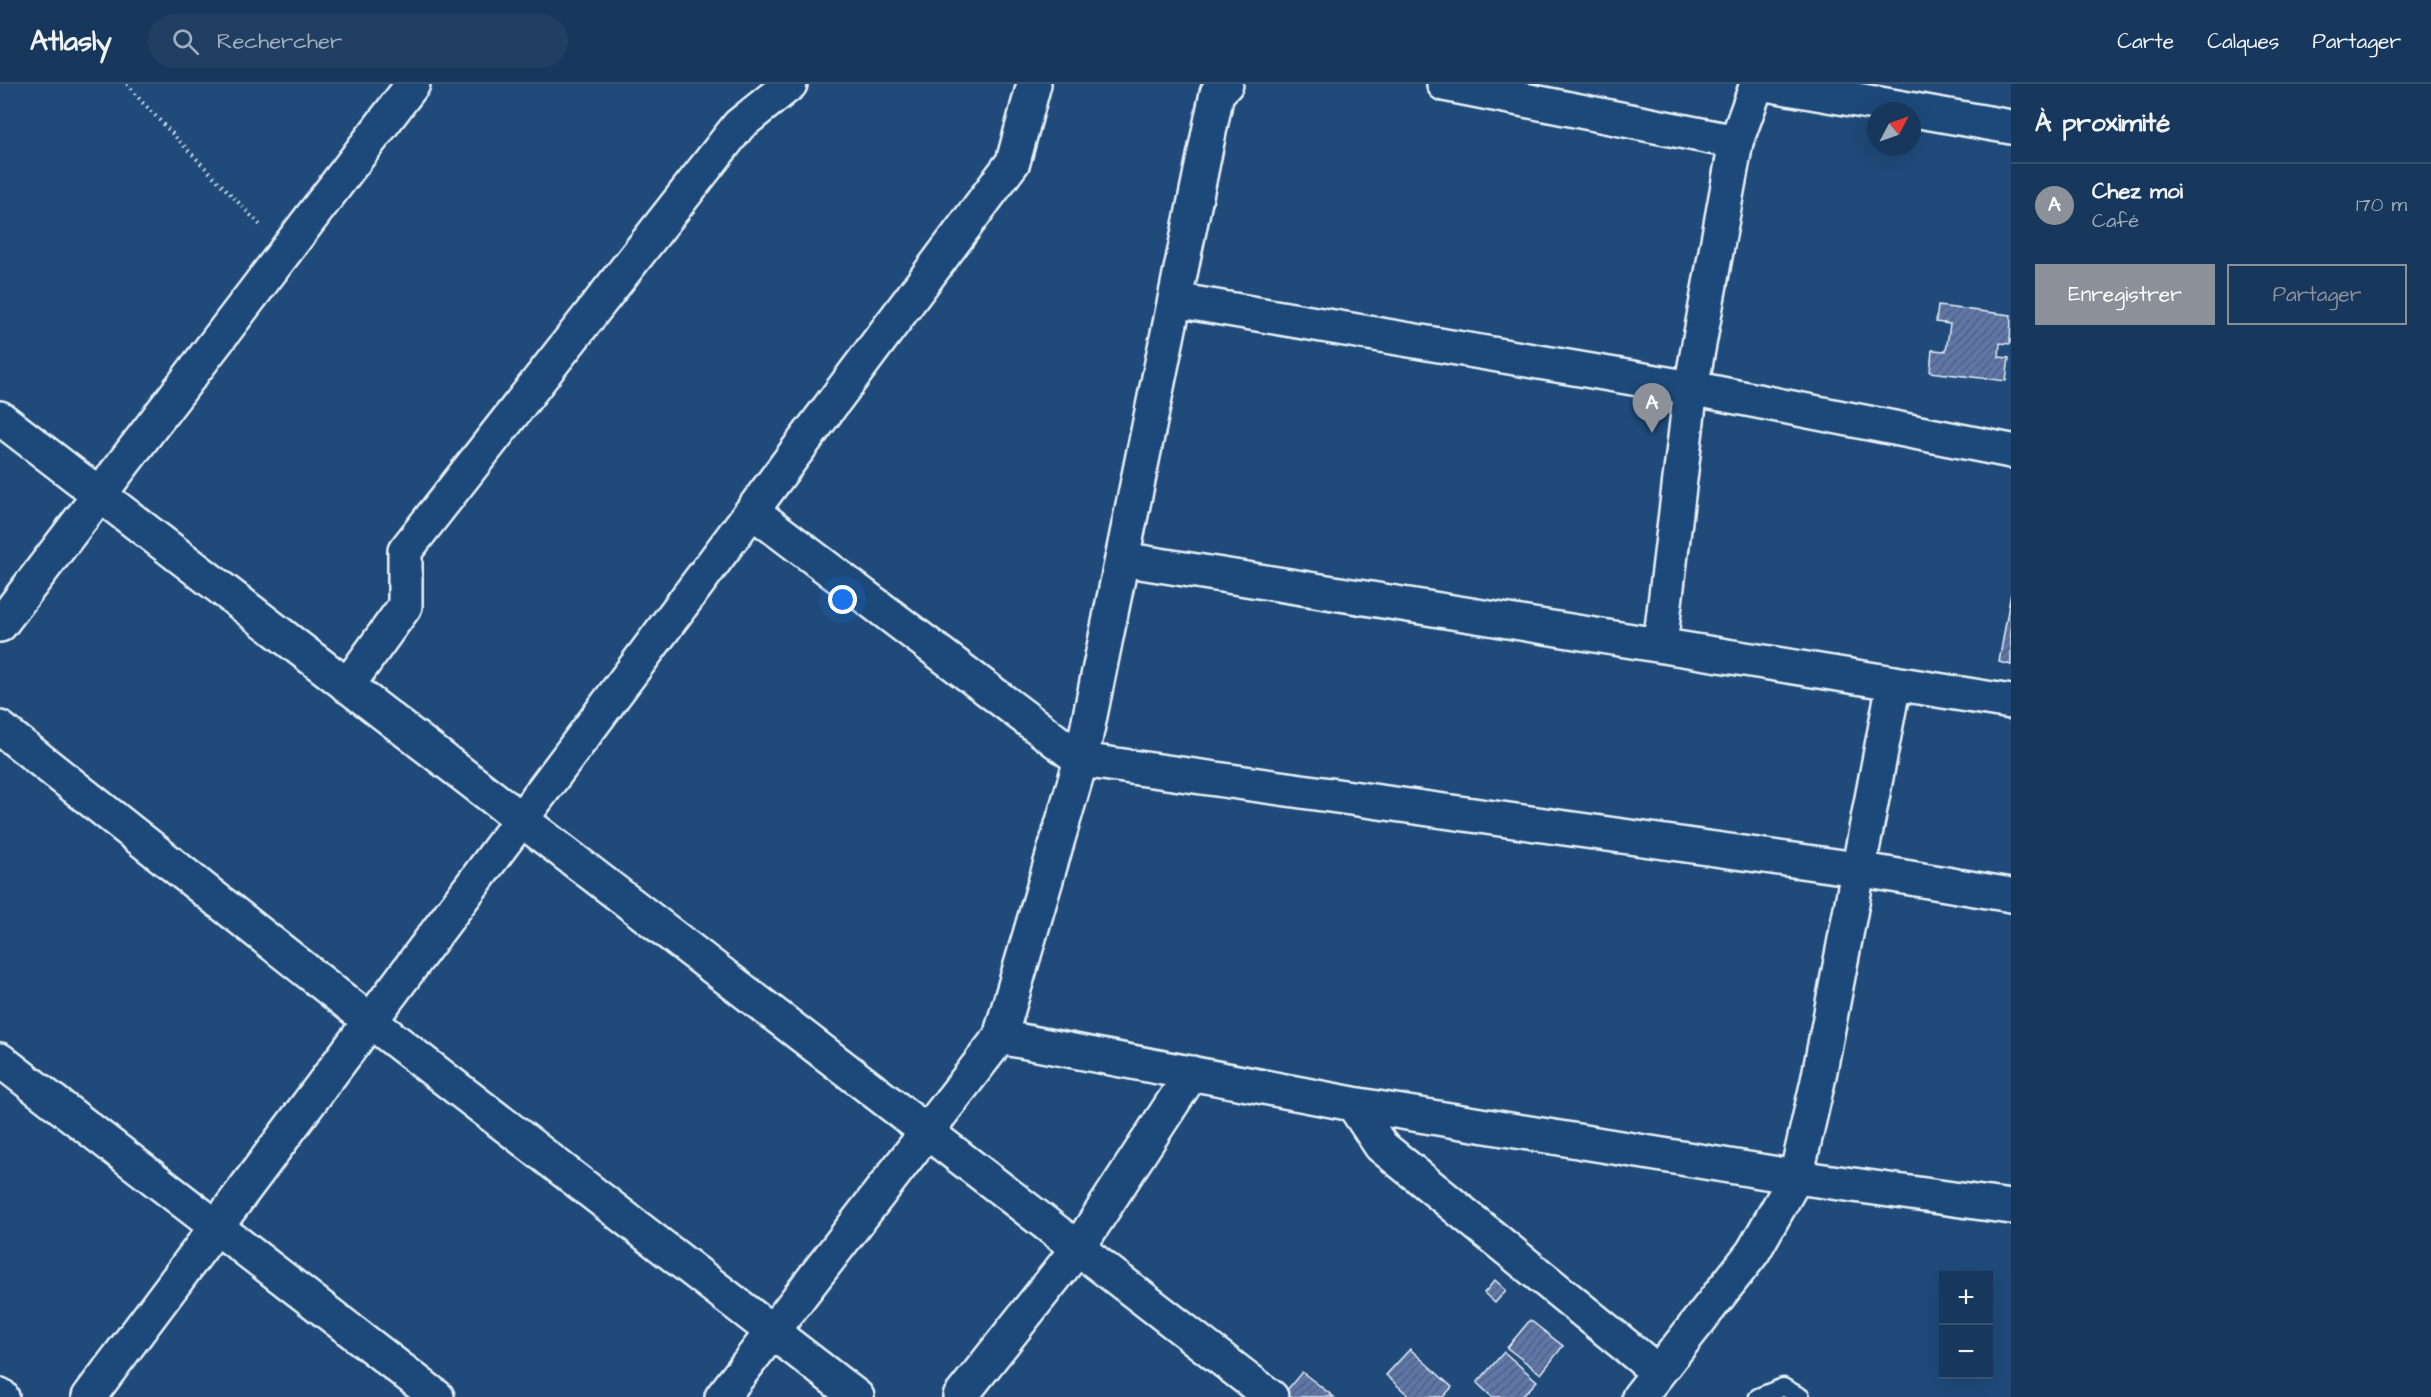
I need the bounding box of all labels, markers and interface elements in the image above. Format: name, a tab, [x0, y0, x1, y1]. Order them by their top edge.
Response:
search box	[148, 14, 568, 68]
text: Atlasly	[30, 22, 112, 61]
icon: search	[169, 25, 202, 58]
text: Rechercher	[217, 26, 342, 57]
text: Carte	[2117, 27, 2174, 56]
text: Calques	[2207, 27, 2279, 56]
text: Partager	[2312, 27, 2401, 56]
north arrow	[1867, 102, 1921, 156]
text: À proximité	[2035, 105, 2170, 141]
text: Chez moi	[2092, 176, 2183, 207]
text: A	[2048, 191, 2061, 219]
text: 170 m	[2356, 191, 2407, 219]
text: Café	[2092, 207, 2139, 235]
button: Enregistrer	[2035, 264, 2215, 325]
button: Partager	[2227, 264, 2407, 325]
pin: A	[1632, 384, 1672, 433]
your location	[828, 585, 857, 614]
map controls	[1939, 1271, 1993, 1379]
button: +	[1939, 1271, 1993, 1325]
button: −	[1939, 1325, 1993, 1379]

